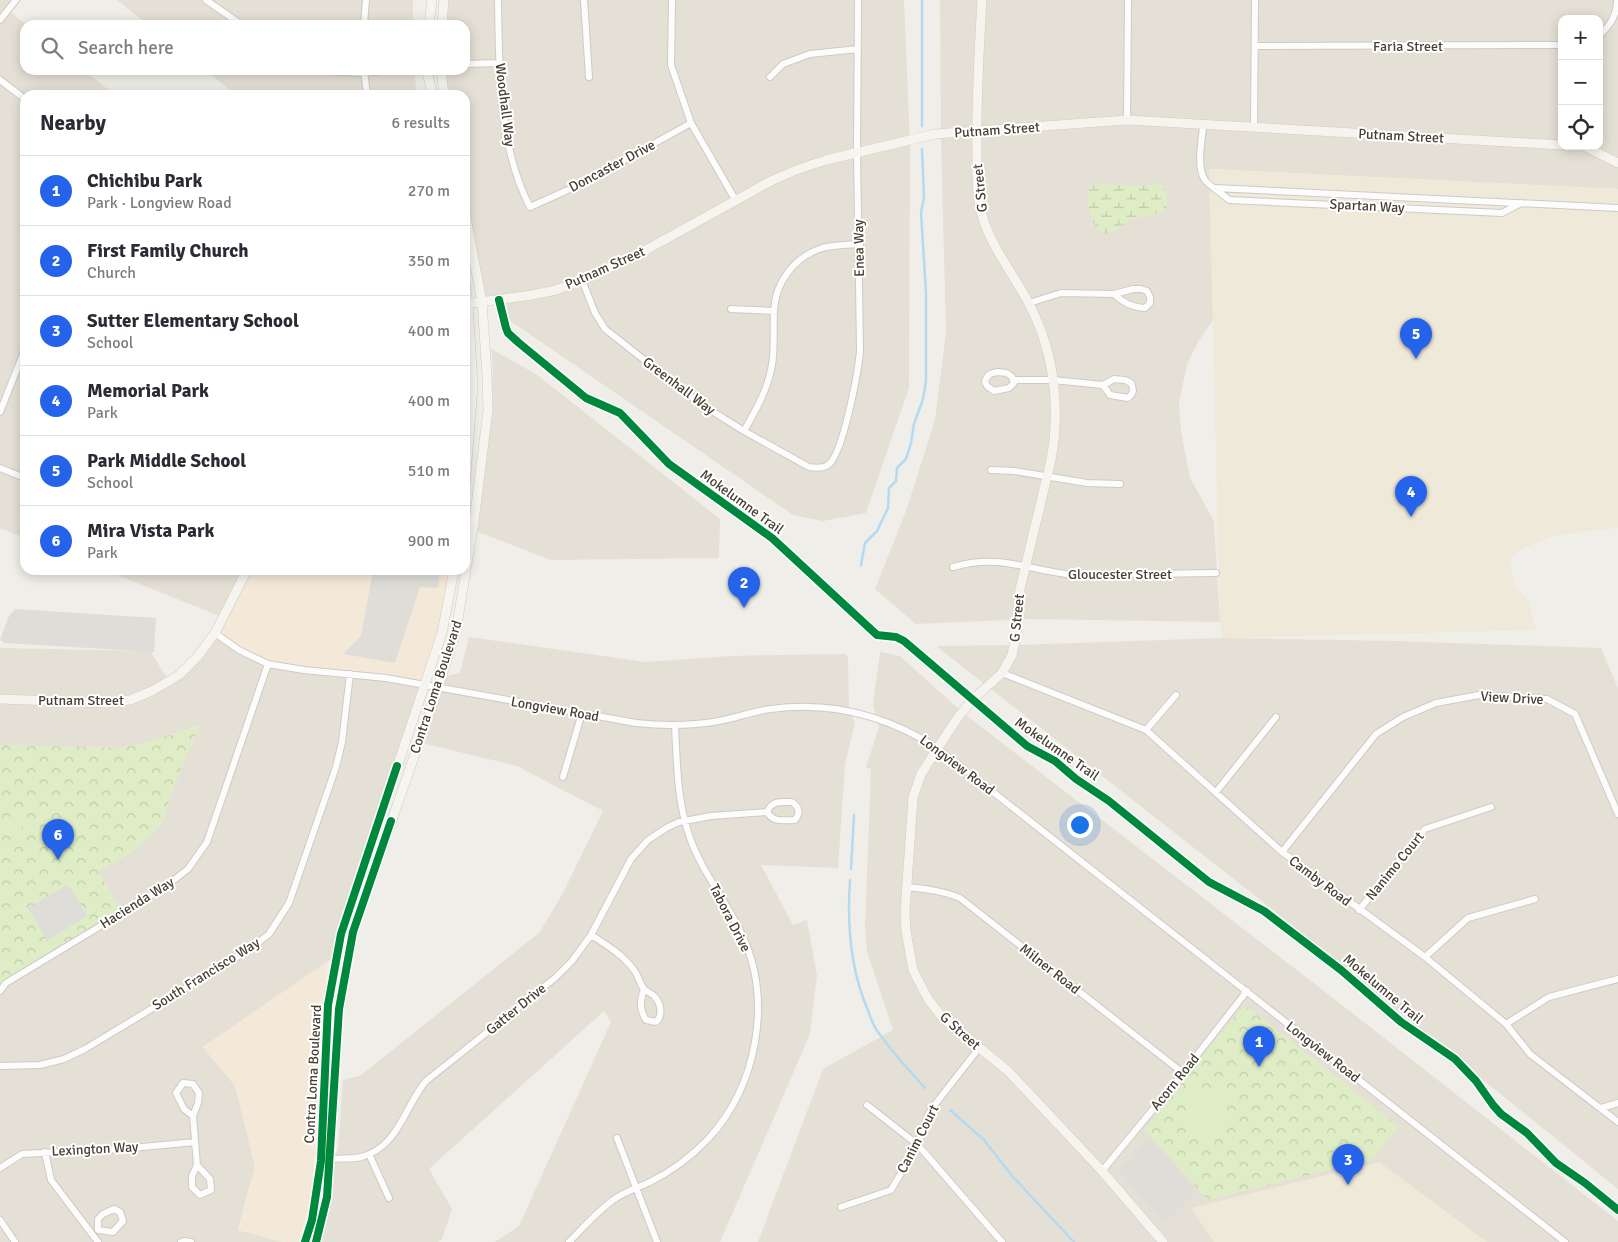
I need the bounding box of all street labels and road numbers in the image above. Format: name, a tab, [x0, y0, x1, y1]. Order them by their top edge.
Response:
street label: Faria Street	[1373, 38, 1443, 55]
street label: Woodhall Way	[491, 62, 519, 148]
street label: Putnam Street	[954, 119, 1040, 141]
street label: Putnam Street	[1358, 125, 1444, 147]
street label: Doncaster Drive	[566, 136, 658, 196]
street label: G Street	[969, 163, 991, 213]
street label: Spartan Way	[1329, 196, 1405, 216]
street label: Enea Way	[850, 219, 868, 277]
street label: Putnam Street	[562, 243, 648, 293]
street label: Greenhall Way	[639, 353, 719, 419]
street label: Mokelumne Trail	[697, 466, 787, 538]
street label: Gloucester Street	[1068, 566, 1172, 583]
street label: G Street	[1006, 593, 1028, 643]
street label: Contra Loma Boulevard	[406, 618, 466, 756]
street label: View Drive	[1480, 688, 1544, 708]
street label: Putnam Street	[38, 692, 124, 709]
street label: Longview Road	[510, 693, 600, 725]
street label: Mokelumne Trail	[1012, 714, 1102, 784]
street label: Longview Road	[916, 731, 998, 799]
street label: Nanimo Court	[1362, 828, 1428, 904]
street label: Camby Road	[1285, 852, 1355, 910]
street label: Hacienda Way	[97, 873, 178, 932]
street label: Tabora Drive	[706, 881, 754, 955]
street label: South Francisco Way	[149, 934, 263, 1014]
street label: Milner Road	[1016, 940, 1084, 998]
street label: Mokelumne Trail	[1340, 951, 1426, 1027]
street label: Gatter Drive	[483, 980, 549, 1038]
street label: Contra Loma Boulevard	[301, 1004, 325, 1144]
street label: G Street	[936, 1008, 984, 1054]
street label: Longview Road	[1283, 1018, 1363, 1086]
street label: Acorn Road	[1147, 1050, 1203, 1114]
street label: Canim Court	[893, 1102, 943, 1176]
street label: Lexington Way	[51, 1138, 139, 1160]

